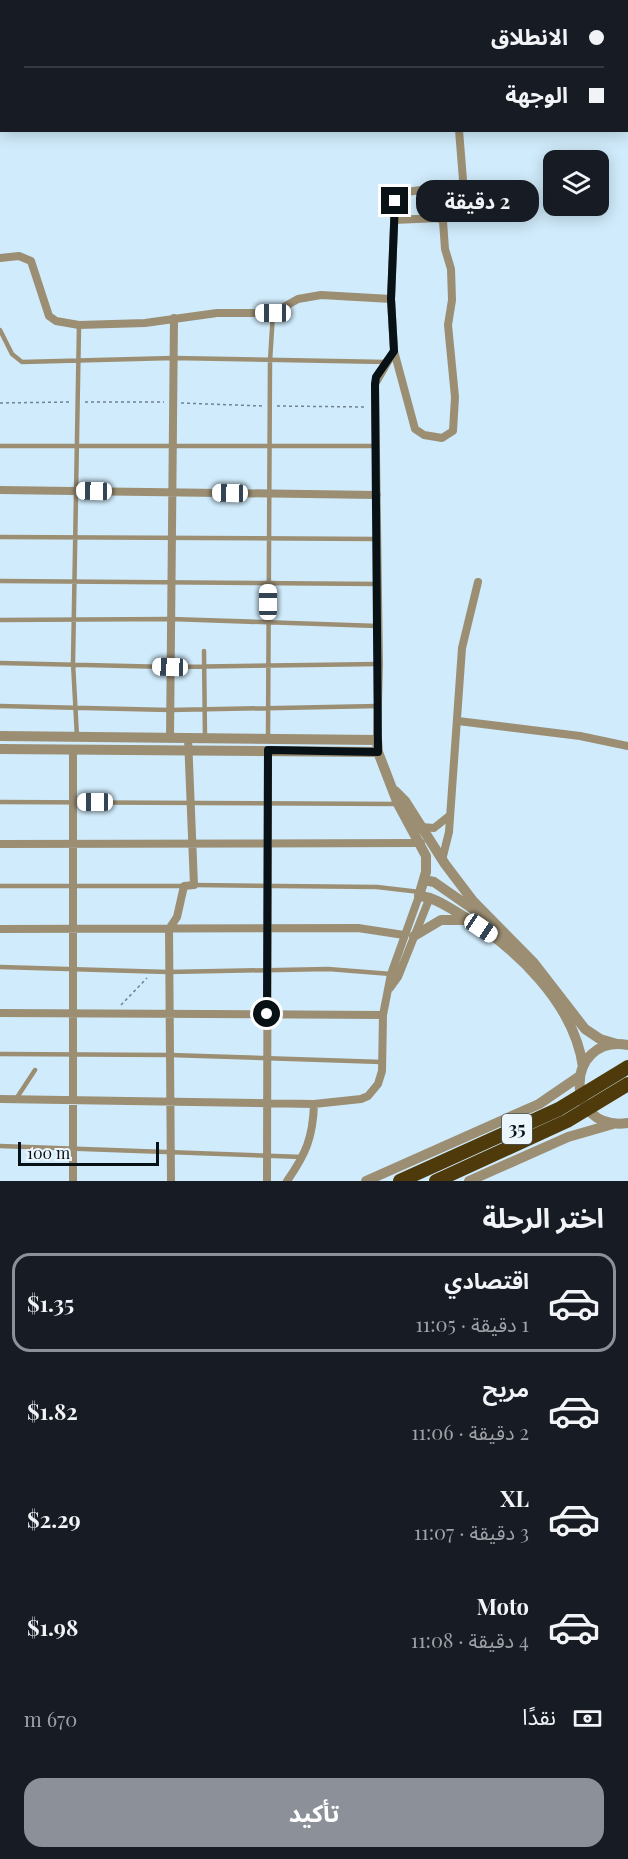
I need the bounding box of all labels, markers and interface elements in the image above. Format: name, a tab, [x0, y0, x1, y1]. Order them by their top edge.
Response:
text: الانطلاق	[491, 21, 568, 51]
text: الوجهة	[505, 79, 568, 109]
map controls	[543, 150, 609, 216]
button: layers	[543, 150, 609, 216]
callout: 2 دقيقة	[416, 180, 539, 222]
route end	[381, 187, 408, 214]
text: 2 دقيقة	[445, 187, 510, 214]
car	[255, 304, 291, 322]
car	[76, 482, 112, 500]
car	[212, 484, 248, 502]
car	[259, 584, 277, 620]
car	[152, 657, 188, 677]
car	[77, 793, 113, 811]
car	[461, 910, 501, 946]
route start	[253, 1000, 280, 1027]
road number: 35	[502, 1114, 532, 1144]
scale bar	[18, 1139, 159, 1166]
text: 100 m	[27, 1142, 70, 1163]
text: اختر الرحلة	[482, 1199, 604, 1235]
text: اقتصادي	[444, 1265, 529, 1295]
icon: car	[547, 1276, 601, 1330]
text: $1.35	[27, 1288, 74, 1318]
text: 1 دقيقة · 11:05	[415, 1310, 529, 1337]
text: مريح	[483, 1373, 529, 1403]
icon: car	[547, 1384, 601, 1438]
text: $1.82	[27, 1396, 78, 1426]
text: 2 دقيقة · 11:06	[411, 1418, 529, 1445]
text: XL	[500, 1483, 529, 1513]
icon: car	[547, 1492, 601, 1546]
text: $2.29	[27, 1504, 81, 1534]
text: 3 دقيقة · 11:07	[414, 1518, 529, 1545]
text: Moto	[477, 1591, 529, 1621]
icon: car	[547, 1600, 601, 1654]
text: $1.98	[27, 1612, 78, 1642]
text: 4 دقيقة · 11:08	[411, 1626, 529, 1653]
text: نقدًا	[522, 1701, 556, 1731]
icon: cash	[571, 1702, 604, 1735]
text: 670 m	[24, 1705, 77, 1732]
button: تأكيد	[24, 1778, 604, 1847]

